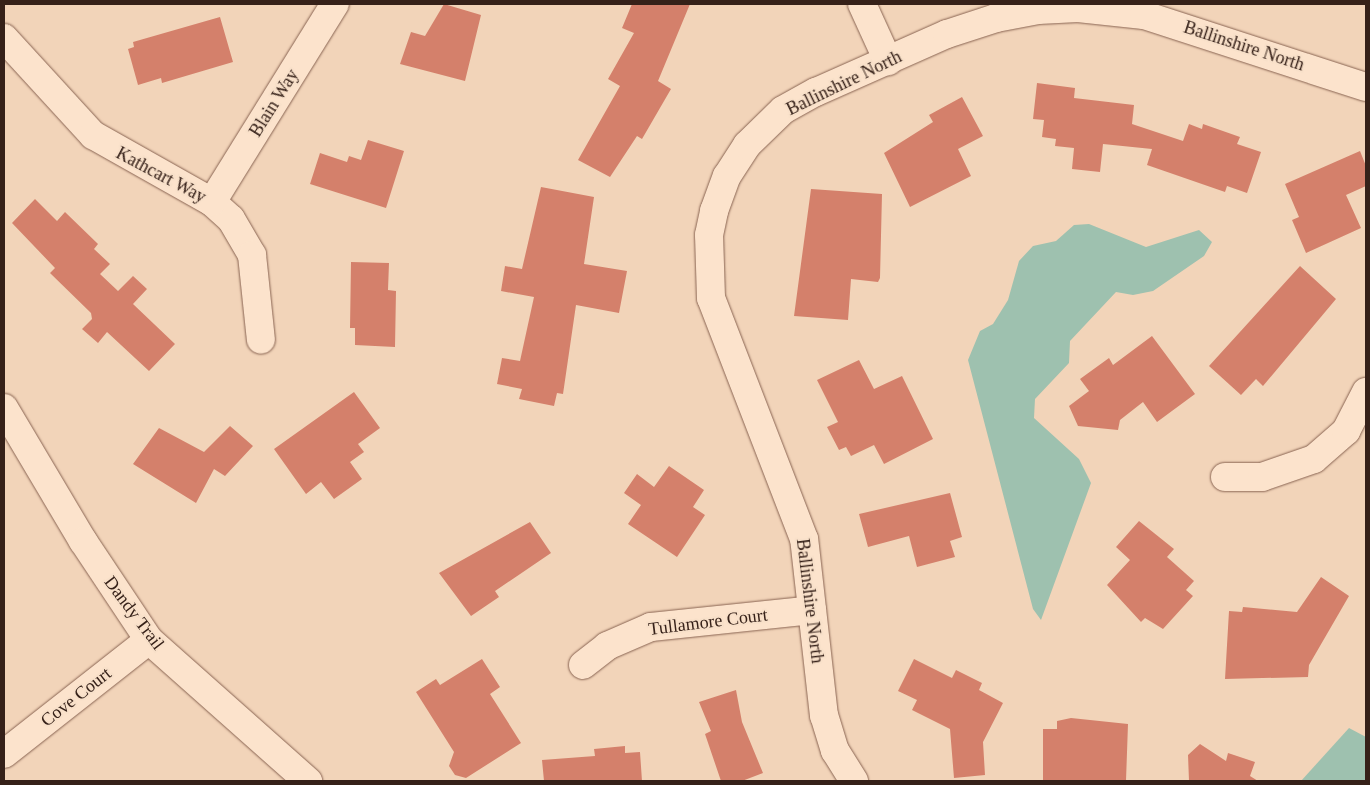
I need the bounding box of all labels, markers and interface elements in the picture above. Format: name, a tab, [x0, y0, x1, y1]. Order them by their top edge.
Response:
street label: Ballinshire North	[1181, 16, 1307, 76]
street label: Ballinshire North	[783, 46, 905, 120]
street label: Blain Way	[245, 65, 303, 141]
street label: Kathcart Way	[112, 142, 210, 208]
street label: Ballinshire North	[792, 537, 828, 665]
street label: Dandy Trail	[99, 572, 169, 654]
street label: Tullamore Court	[647, 604, 769, 640]
street label: Cove Court	[36, 663, 116, 731]

